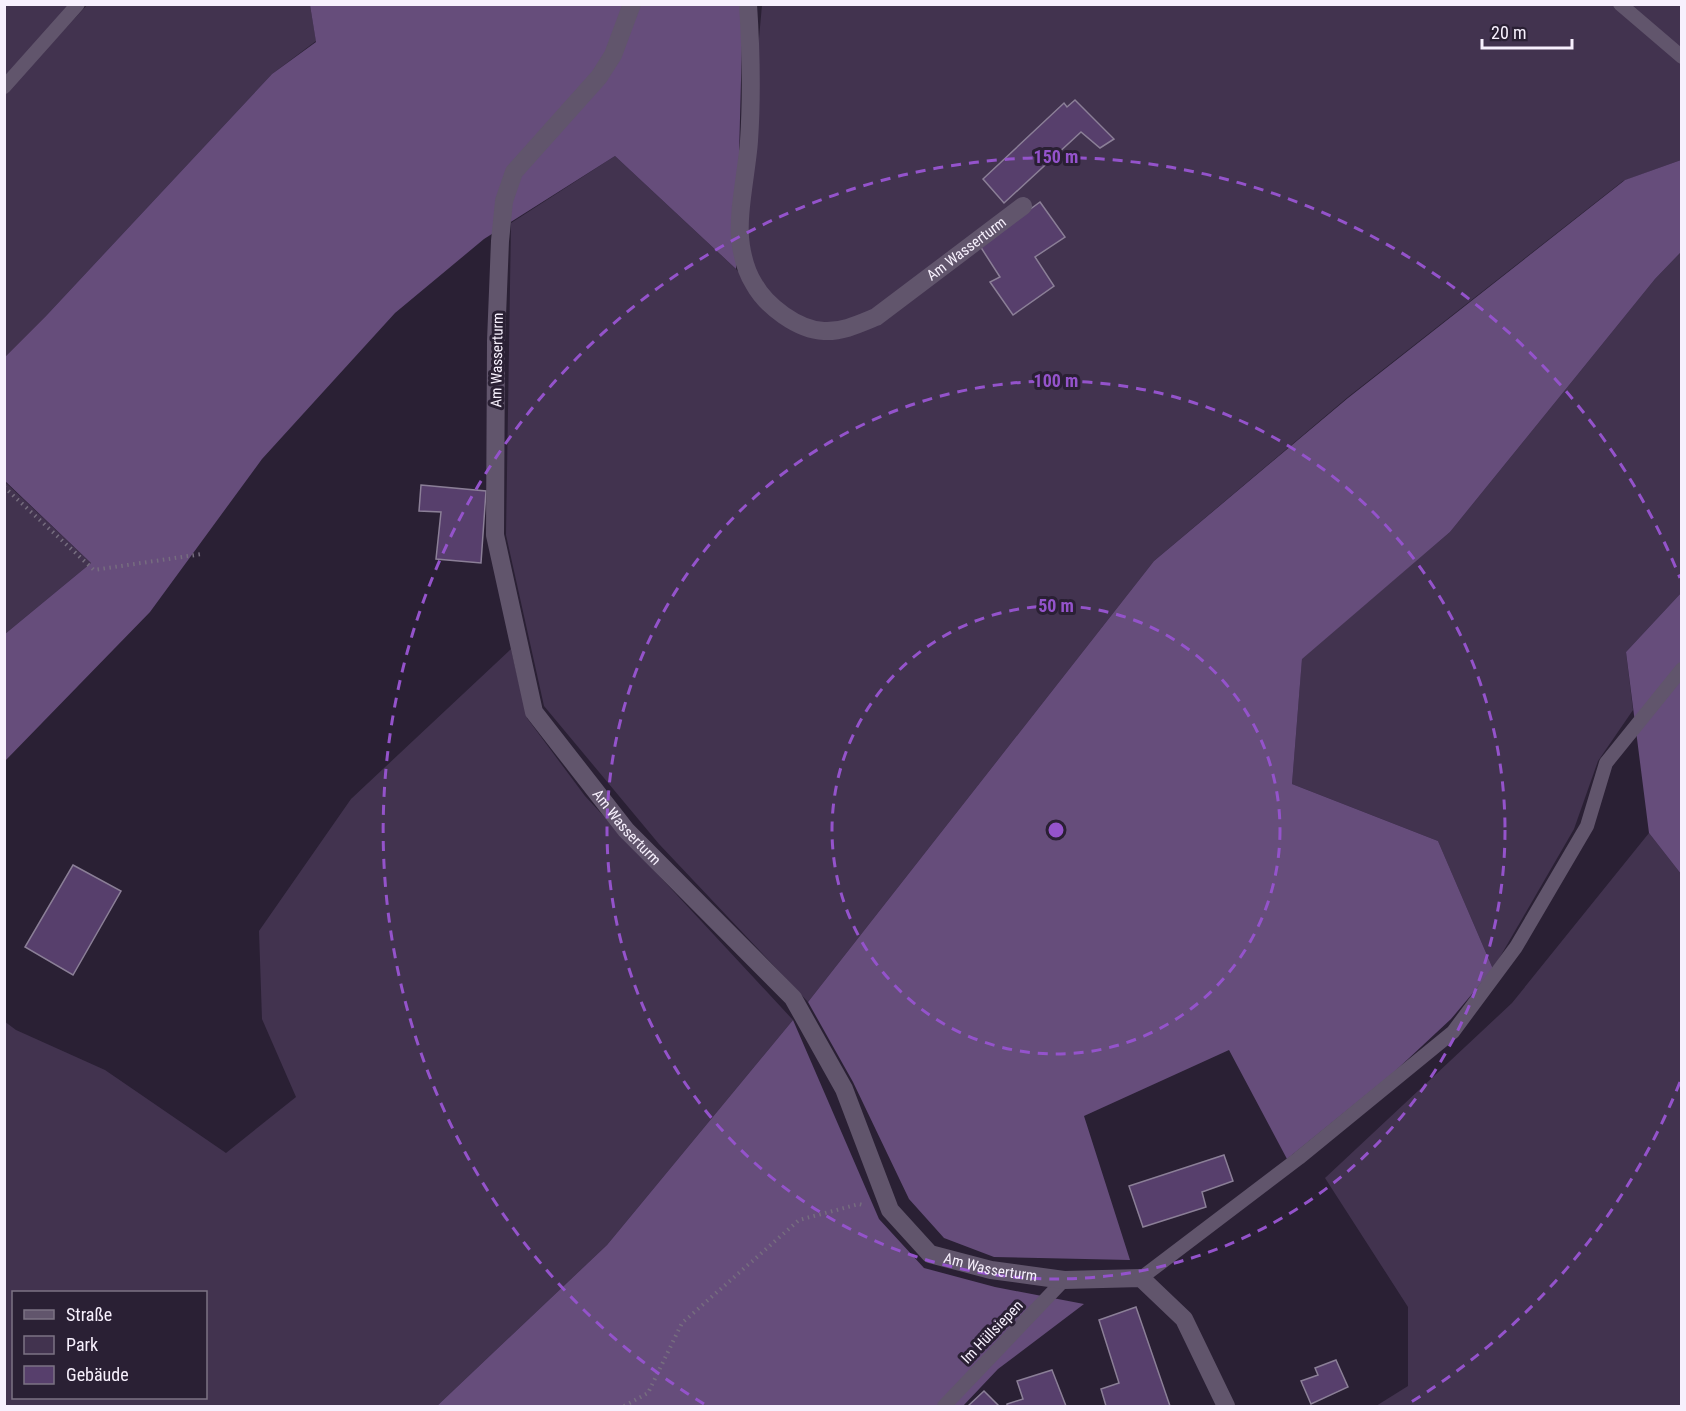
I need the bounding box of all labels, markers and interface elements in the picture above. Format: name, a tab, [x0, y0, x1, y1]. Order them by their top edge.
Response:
scale bar	[1482, 12, 1572, 50]
text: 20 m	[1491, 22, 1526, 43]
text: 150 m	[1034, 146, 1078, 167]
street label: Am Wasserturm	[923, 213, 1010, 285]
street label: Am Wasserturm	[487, 312, 507, 408]
text: 100 m	[1034, 370, 1078, 391]
text: 50 m	[1038, 595, 1074, 616]
street label: Am Wasserturm	[589, 786, 665, 869]
centre of rings	[1046, 820, 1066, 840]
street label: Am Wasserturm	[942, 1249, 1038, 1285]
legend	[12, 1291, 207, 1399]
street label: Im Hüllsiepen	[957, 1297, 1027, 1367]
text: Straße	[66, 1304, 112, 1325]
text: Park	[66, 1334, 98, 1355]
text: Gebäude	[66, 1364, 129, 1385]

